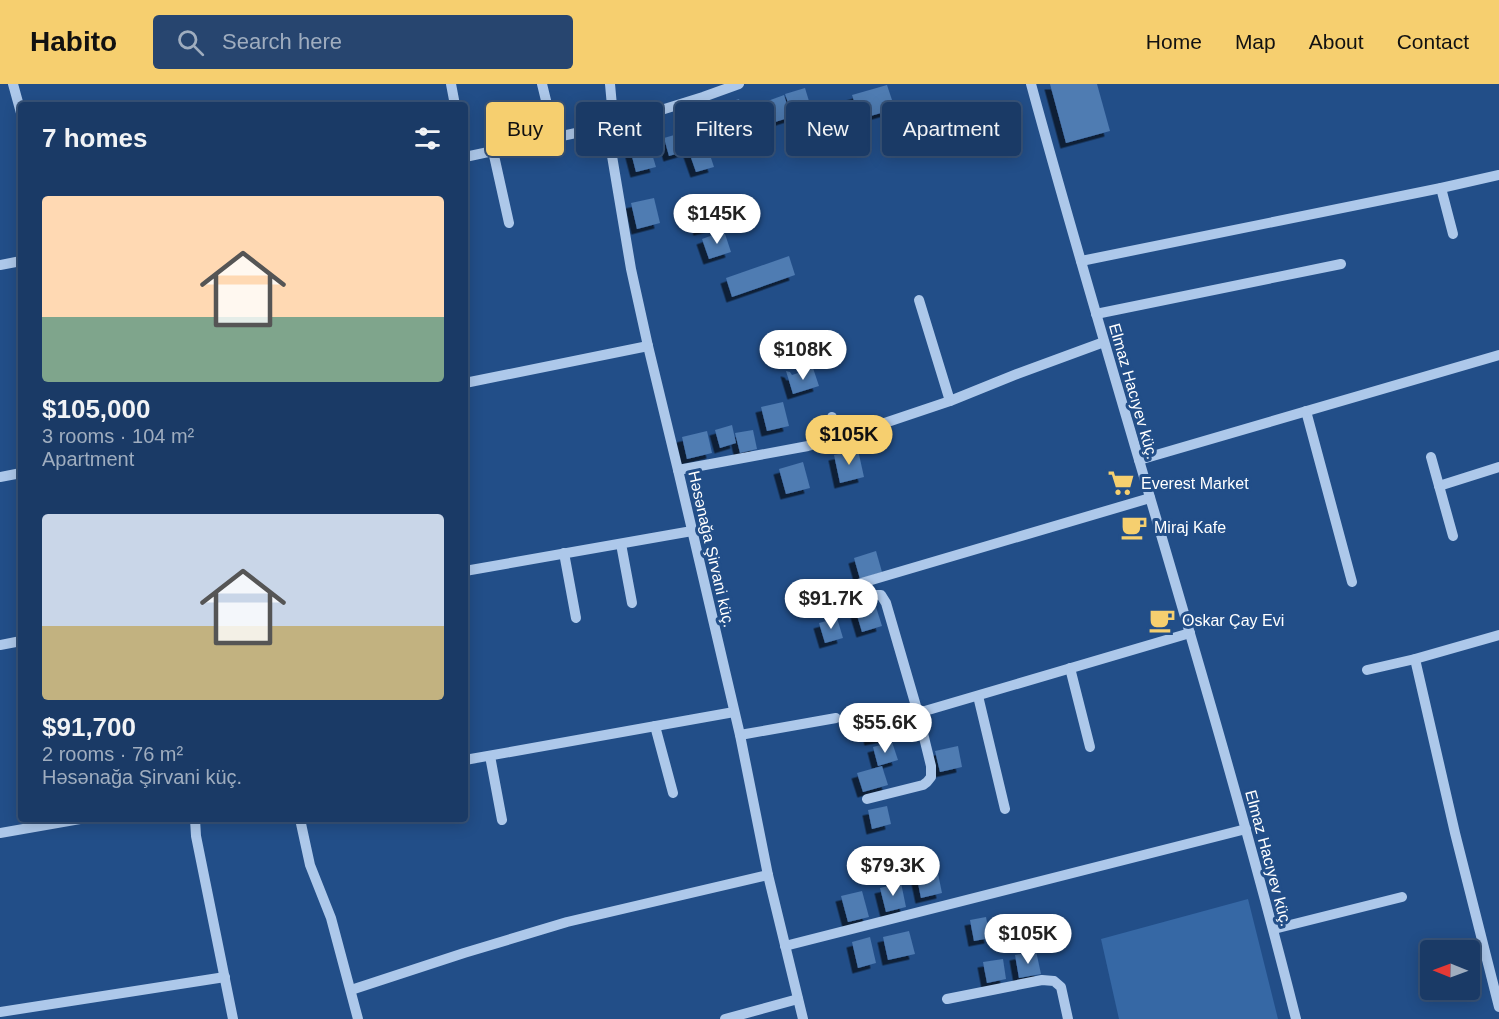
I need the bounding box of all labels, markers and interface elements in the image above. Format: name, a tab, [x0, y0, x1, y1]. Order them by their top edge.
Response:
search box	[153, 15, 573, 69]
text: Habito	[30, 26, 117, 57]
icon: search	[174, 26, 207, 59]
text: Search here	[222, 29, 342, 54]
text: Home	[1146, 30, 1202, 53]
text: Map	[1235, 30, 1276, 53]
text: About	[1309, 30, 1364, 53]
text: Contact	[1397, 30, 1469, 53]
chip: Buy	[486, 102, 564, 156]
chip: Rent	[576, 102, 663, 156]
chip: Filters	[675, 102, 774, 156]
chip: New	[786, 102, 870, 156]
chip: Apartment	[882, 102, 1021, 156]
icon: filters	[411, 122, 444, 155]
text: 7 homes	[42, 123, 148, 153]
pin: $145K	[675, 194, 759, 245]
text: $145K	[688, 202, 746, 224]
icon: home	[189, 235, 297, 343]
street label: Elmaz Hacıyev küç.	[1106, 321, 1161, 461]
pin: $108K	[761, 330, 845, 381]
text: $108K	[774, 338, 832, 360]
text: $105,000	[42, 394, 150, 424]
pin: $105K	[807, 415, 891, 466]
text: $105K	[820, 423, 878, 445]
text: 3 rooms · 104 m²	[42, 425, 194, 447]
text: Apartment	[42, 448, 134, 470]
supermarket icon: Everest Market	[1106, 468, 1136, 498]
street label: Həsənağa Şirvani küç.	[685, 469, 738, 629]
place label: Everest Market	[1141, 475, 1249, 492]
cafe icon: Miraj Kafe	[1119, 512, 1149, 542]
place label: Miraj Kafe	[1154, 519, 1226, 536]
icon: home	[189, 553, 297, 661]
pin: $91.7K	[782, 579, 880, 630]
text: $91.7K	[799, 587, 863, 609]
cafe icon: Oskar Çay Evi	[1147, 605, 1177, 635]
place label: Oskar Çay Evi	[1182, 612, 1284, 629]
pin: $55.6K	[836, 703, 934, 754]
text: $55.6K	[853, 711, 917, 733]
text: $91,700	[42, 712, 136, 742]
text: 2 rooms · 76 m²	[42, 743, 183, 765]
text: Həsənağa Şirvani küç.	[42, 766, 242, 788]
street label: Elmaz Hacıyev küç.	[1242, 788, 1295, 928]
pin: $79.3K	[844, 846, 942, 897]
text: $79.3K	[861, 854, 925, 876]
pin: $105K	[986, 914, 1070, 965]
text: $105K	[999, 922, 1057, 944]
north arrow	[1420, 940, 1480, 1000]
map controls	[1420, 940, 1480, 1000]

